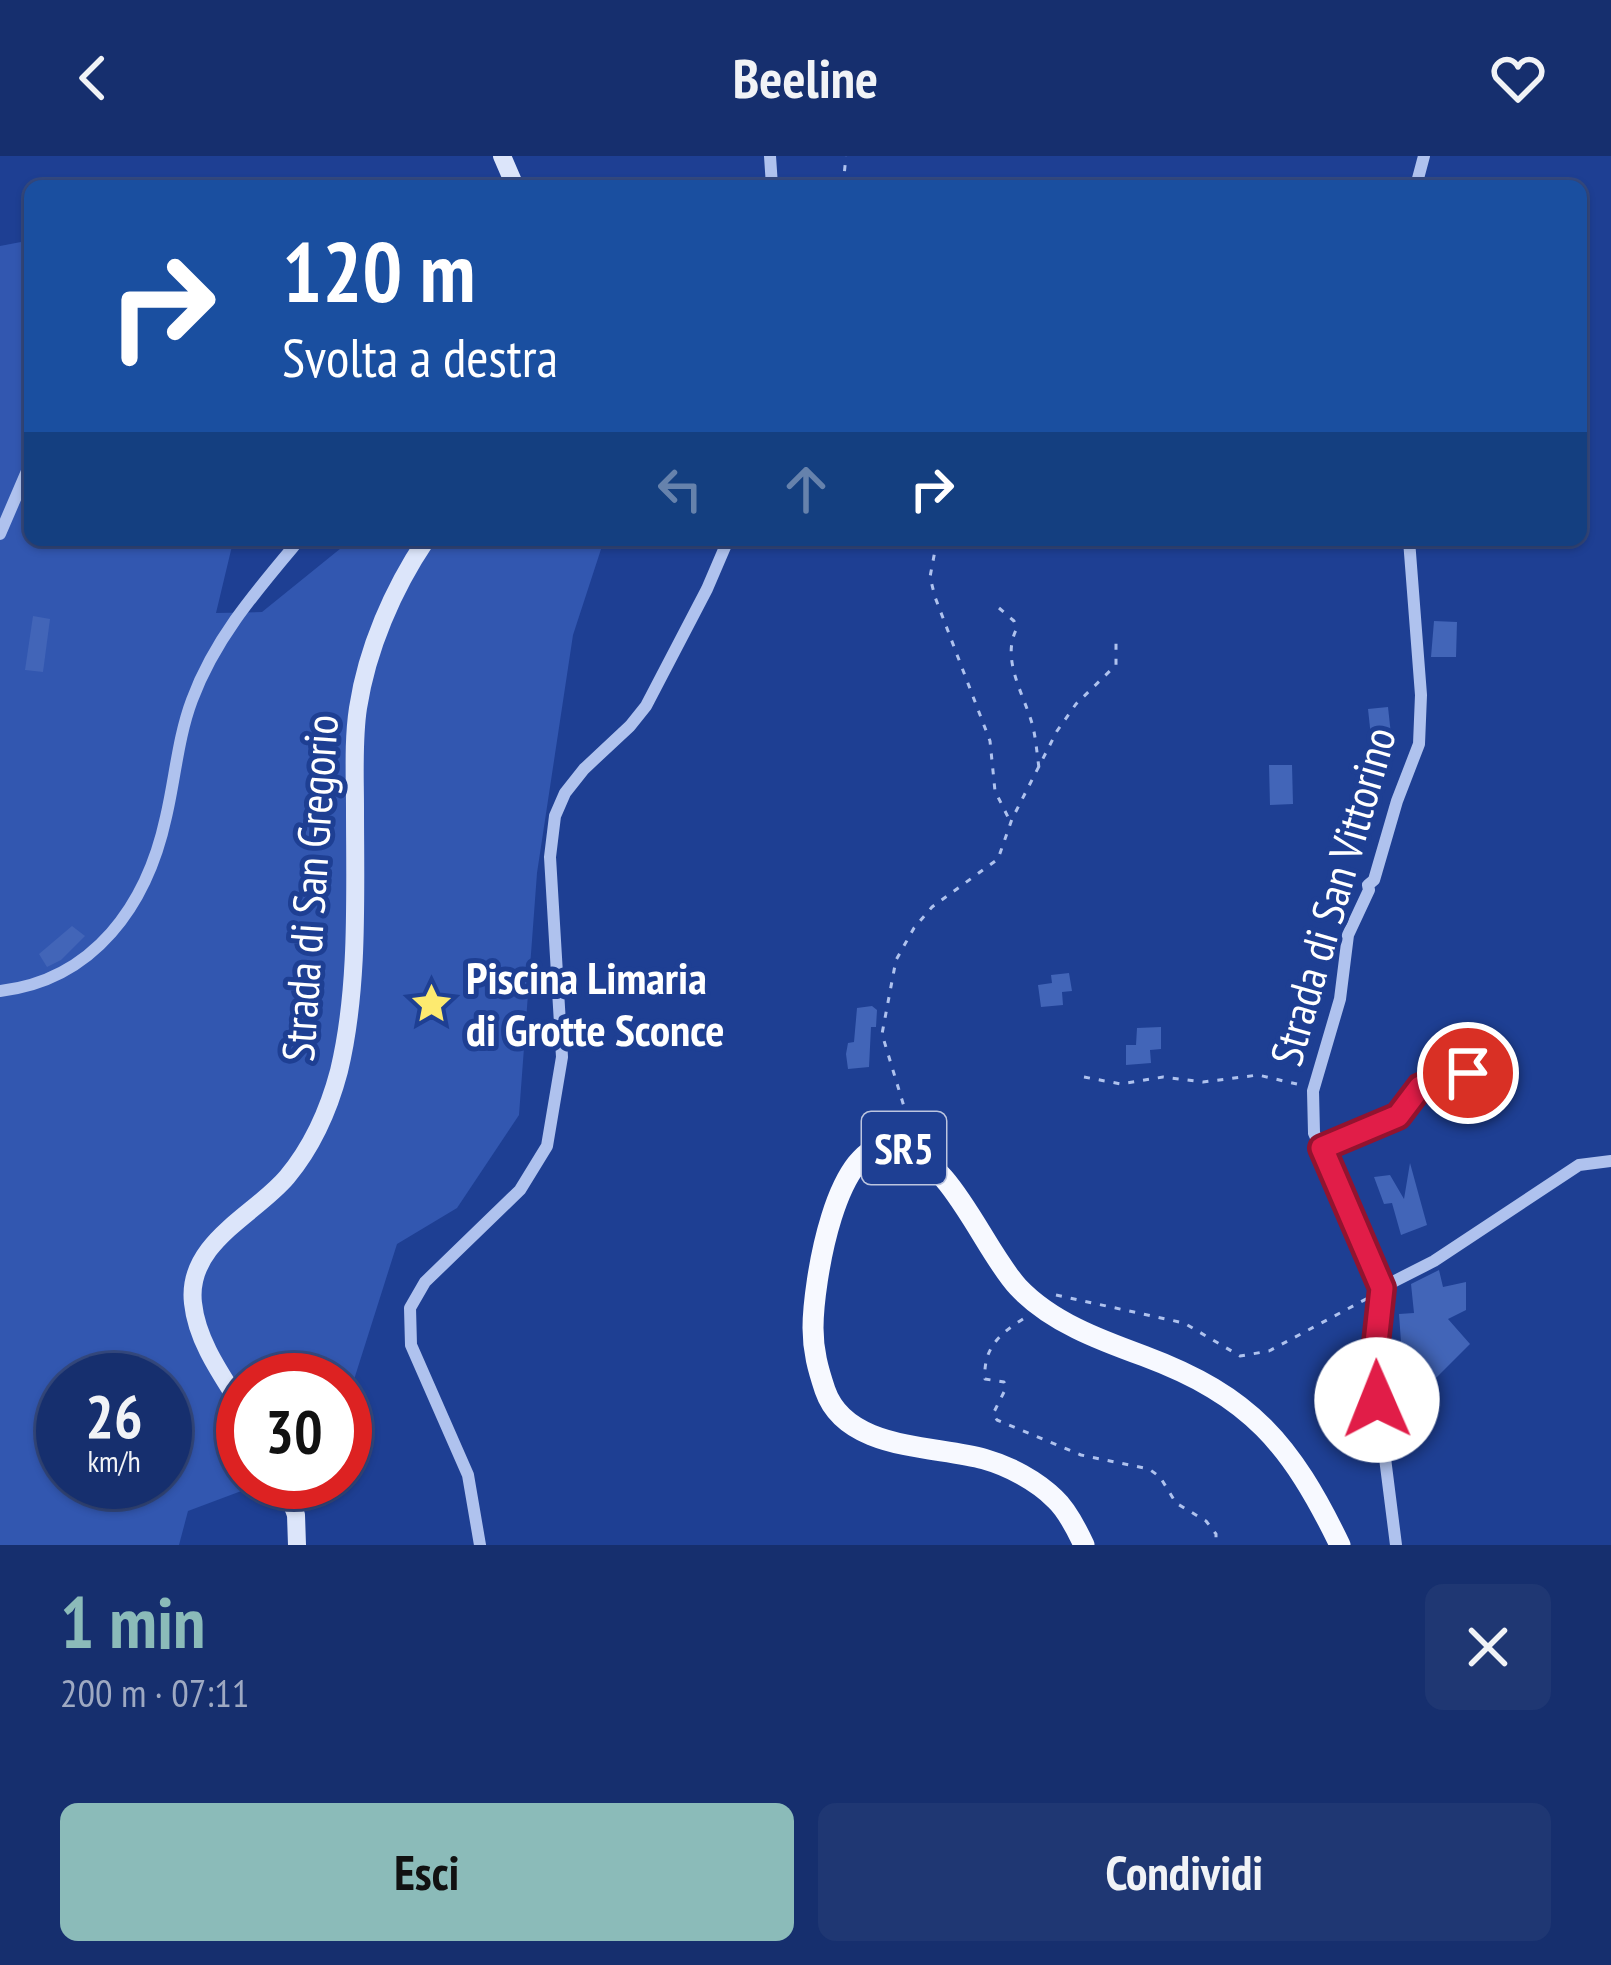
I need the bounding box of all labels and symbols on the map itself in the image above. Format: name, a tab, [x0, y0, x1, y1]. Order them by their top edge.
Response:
street label: Strada di San Gregorio	[268, 713, 350, 1063]
street label: Strada di San Vittorino	[1256, 720, 1408, 1072]
place label: Piscina Limaria di Grotte Sconce	[466, 948, 725, 1058]
place icon: Piscina Limaria di Grotte Sconce	[409, 980, 455, 1026]
pin	[1417, 1022, 1519, 1124]
road number: SR5	[862, 1112, 946, 1184]
position arrow	[1314, 1337, 1440, 1463]
speed limit sign: 30	[216, 1353, 372, 1509]

